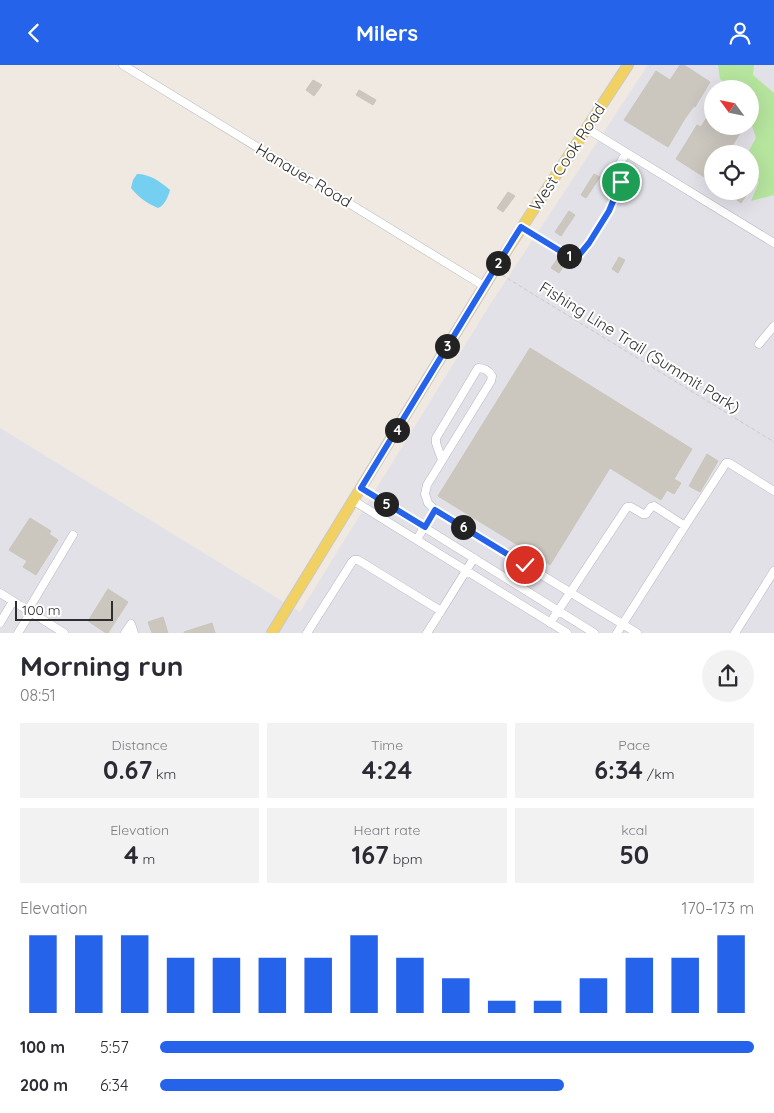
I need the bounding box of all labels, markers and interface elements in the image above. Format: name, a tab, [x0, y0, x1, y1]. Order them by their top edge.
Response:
icon: back	[20, 19, 48, 47]
text: Milers	[356, 19, 418, 47]
icon: person	[726, 19, 754, 47]
north arrow	[704, 80, 759, 135]
map controls	[704, 80, 759, 200]
street label: West Cook Road	[525, 100, 609, 214]
street label: Hanauer Road	[252, 139, 356, 211]
button: locate	[704, 145, 759, 200]
pin	[600, 161, 642, 203]
icon: arrive	[607, 168, 635, 196]
pin: 1	[556, 243, 582, 269]
text: 1	[567, 247, 572, 265]
pin: 2	[486, 251, 510, 275]
text: 2	[495, 254, 502, 272]
street label: Fishing Line Trail (Summit Park)	[536, 277, 744, 417]
pin: 3	[434, 333, 460, 359]
text: 3	[444, 337, 451, 355]
pin: 4	[384, 417, 410, 443]
text: 4	[393, 421, 402, 439]
pin: 5	[374, 491, 398, 517]
text: 5	[382, 495, 391, 513]
pin: 6	[450, 515, 476, 539]
text: 6	[460, 518, 467, 536]
pin	[504, 544, 546, 586]
icon: check	[511, 551, 539, 579]
scale bar	[15, 598, 112, 621]
text: 100 m	[22, 601, 60, 619]
text: Morning run	[20, 648, 184, 683]
button: share	[702, 650, 754, 702]
text: 08:51	[20, 685, 56, 705]
text: Distance	[112, 736, 168, 754]
text: Time	[371, 736, 403, 754]
text: Pace	[618, 736, 650, 754]
text: 0.67	[103, 754, 152, 785]
text: 4:24	[362, 754, 412, 785]
text: 6:34	[594, 754, 643, 785]
text: km	[152, 765, 176, 783]
text: /km	[643, 765, 674, 783]
text: Elevation	[110, 821, 169, 839]
text: Heart rate	[354, 821, 420, 839]
text: kcal	[621, 821, 647, 839]
text: 4	[124, 839, 139, 870]
text: 167	[352, 839, 389, 870]
text: 50	[619, 839, 649, 870]
text: m	[139, 850, 155, 868]
text: bpm	[389, 850, 422, 868]
text: Elevation	[20, 898, 87, 918]
text: 170–173 m	[681, 898, 754, 918]
text: 100 m	[20, 1037, 65, 1057]
text: 5:57	[100, 1037, 129, 1057]
text: 200 m	[20, 1075, 68, 1095]
text: 6:34	[100, 1075, 128, 1095]

